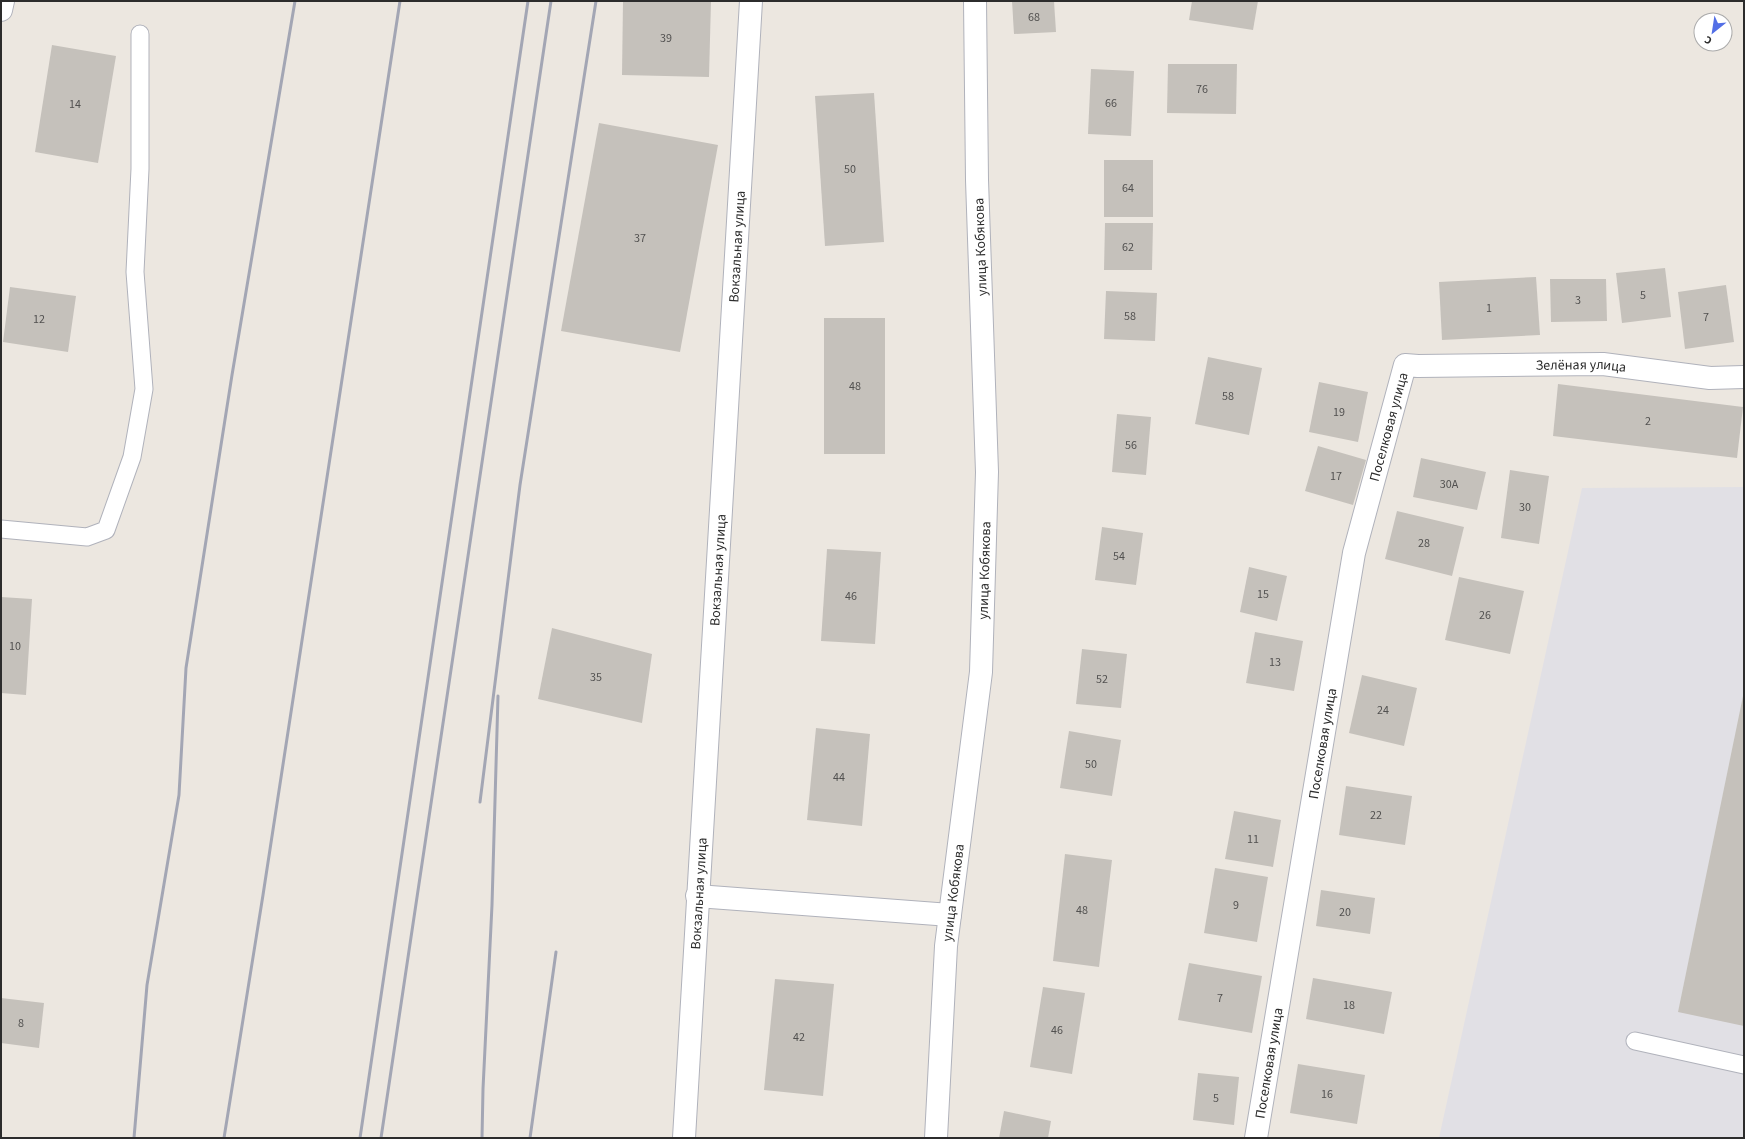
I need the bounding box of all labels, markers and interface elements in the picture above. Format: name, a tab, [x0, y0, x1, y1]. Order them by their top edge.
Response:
house number: 68	[1028, 9, 1040, 26]
north arrow	[1693, 12, 1733, 52]
house number: 39	[660, 30, 672, 47]
text: С	[1701, 32, 1715, 48]
house number: 76	[1196, 81, 1208, 98]
house number: 66	[1105, 95, 1117, 112]
house number: 14	[69, 96, 81, 113]
house number: 50	[844, 161, 856, 178]
house number: 64	[1122, 180, 1134, 197]
street label: Вокзальная улица	[724, 190, 751, 303]
street label: улица Кобякова	[969, 198, 993, 296]
house number: 37	[634, 230, 646, 247]
house number: 62	[1122, 239, 1134, 256]
house number: 5	[1640, 287, 1646, 304]
house number: 3	[1575, 292, 1581, 309]
house number: 1	[1486, 300, 1492, 317]
house number: 58	[1124, 308, 1136, 325]
house number: 7	[1703, 309, 1709, 326]
house number: 12	[33, 311, 45, 328]
street label: Зелёная улица	[1536, 355, 1627, 378]
street label: Поселковая улица	[1365, 370, 1414, 484]
house number: 48	[849, 378, 861, 395]
house number: 58	[1222, 388, 1234, 405]
house number: 19	[1333, 404, 1345, 421]
house number: 2	[1645, 413, 1651, 430]
house number: 56	[1125, 437, 1137, 454]
house number: 17	[1330, 468, 1342, 485]
house number: 30А	[1440, 476, 1459, 493]
house number: 30	[1519, 499, 1531, 516]
street label: Вокзальная улица	[705, 513, 732, 627]
street label: улица Кобякова	[974, 521, 997, 620]
house number: 28	[1418, 535, 1430, 552]
house number: 54	[1113, 548, 1125, 565]
house number: 15	[1257, 586, 1269, 603]
house number: 46	[845, 588, 857, 605]
house number: 26	[1479, 607, 1491, 624]
house number: 10	[9, 638, 21, 655]
house number: 13	[1269, 654, 1281, 671]
house number: 35	[590, 669, 602, 686]
house number: 52	[1096, 671, 1108, 688]
street label: Поселковая улица	[1304, 687, 1342, 801]
house number: 24	[1377, 702, 1389, 719]
house number: 50	[1085, 756, 1097, 773]
house number: 44	[833, 769, 845, 786]
house number: 22	[1370, 807, 1382, 824]
house number: 11	[1247, 831, 1259, 848]
street label: Вокзальная улица	[686, 837, 713, 950]
street label: улица Кобякова	[938, 843, 970, 943]
house number: 9	[1233, 897, 1239, 914]
house number: 48	[1076, 902, 1088, 919]
house number: 20	[1339, 904, 1351, 921]
house number: 7	[1217, 990, 1223, 1007]
house number: 18	[1343, 997, 1355, 1014]
street label: Поселковая улица	[1250, 1006, 1289, 1120]
house number: 8	[18, 1015, 24, 1032]
house number: 46	[1051, 1022, 1063, 1039]
house number: 42	[793, 1029, 805, 1046]
house number: 16	[1321, 1086, 1333, 1103]
house number: 5	[1213, 1090, 1219, 1107]

